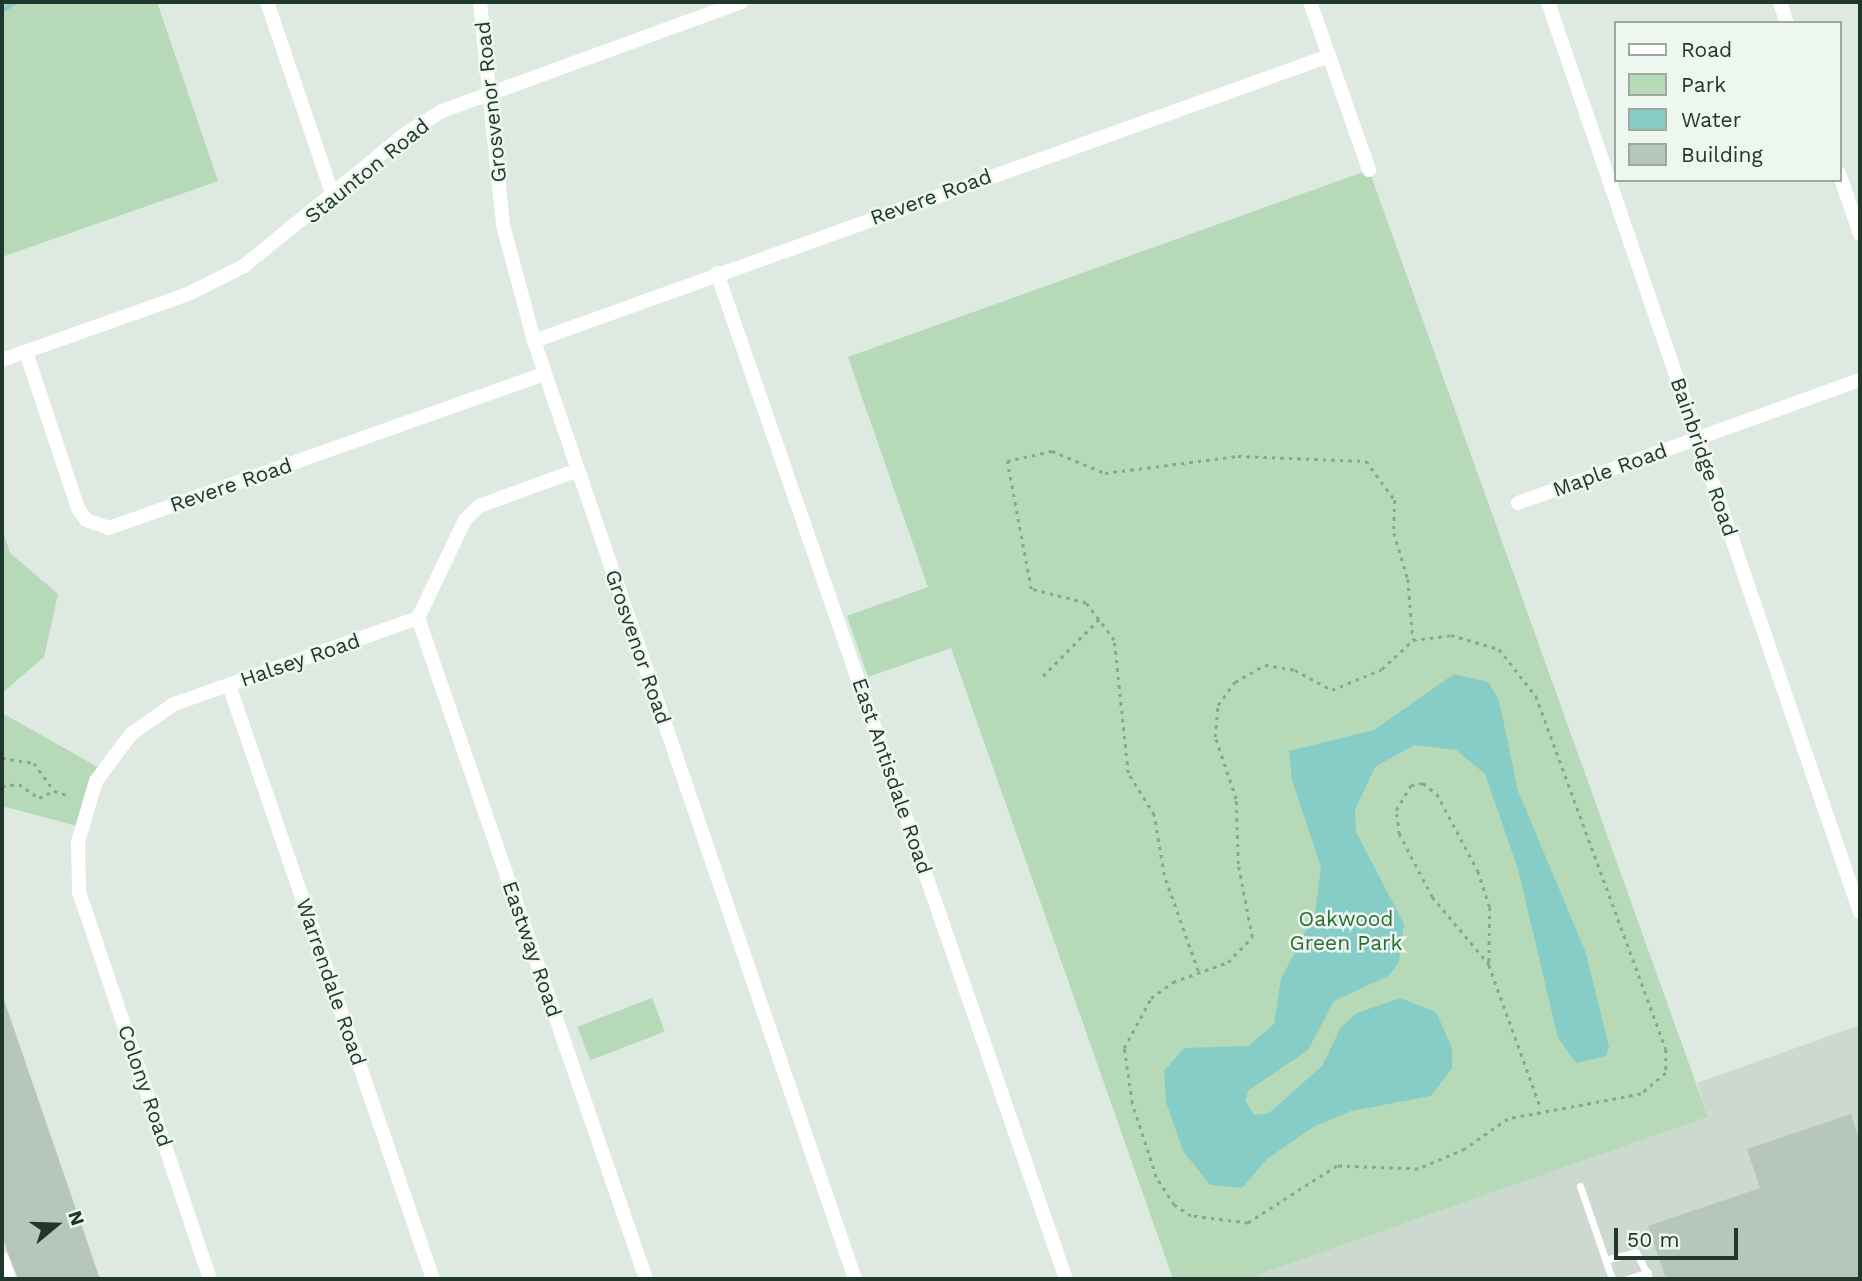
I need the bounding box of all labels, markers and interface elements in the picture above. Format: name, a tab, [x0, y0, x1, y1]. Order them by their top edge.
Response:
street label: Grosvenor Road	[470, 20, 512, 184]
legend	[1614, 21, 1841, 182]
text: Road	[1681, 37, 1732, 62]
text: Park	[1681, 72, 1726, 97]
text: Water	[1681, 107, 1741, 132]
street label: Staunton Road	[300, 113, 434, 229]
text: Building	[1681, 142, 1763, 167]
street label: Revere Road	[867, 163, 995, 231]
street label: Bainbridge Road	[1665, 374, 1743, 540]
street label: Maple Road	[1549, 438, 1671, 502]
street label: Revere Road	[167, 452, 295, 518]
street label: Grosvenor Road	[600, 566, 676, 728]
street label: Halsey Road	[237, 628, 363, 692]
street label: East Antisdale Road	[846, 674, 938, 878]
street label: Eastway Road	[497, 877, 567, 1021]
street label: Warrendale Road	[291, 895, 371, 1069]
park label: Oakwood Green Park	[1289, 906, 1403, 956]
street label: Colony Road	[112, 1021, 178, 1151]
north arrow	[21, 1190, 91, 1260]
text: N	[63, 1208, 89, 1228]
scale bar	[1617, 1214, 1741, 1258]
text: 50 m	[1627, 1227, 1679, 1252]

